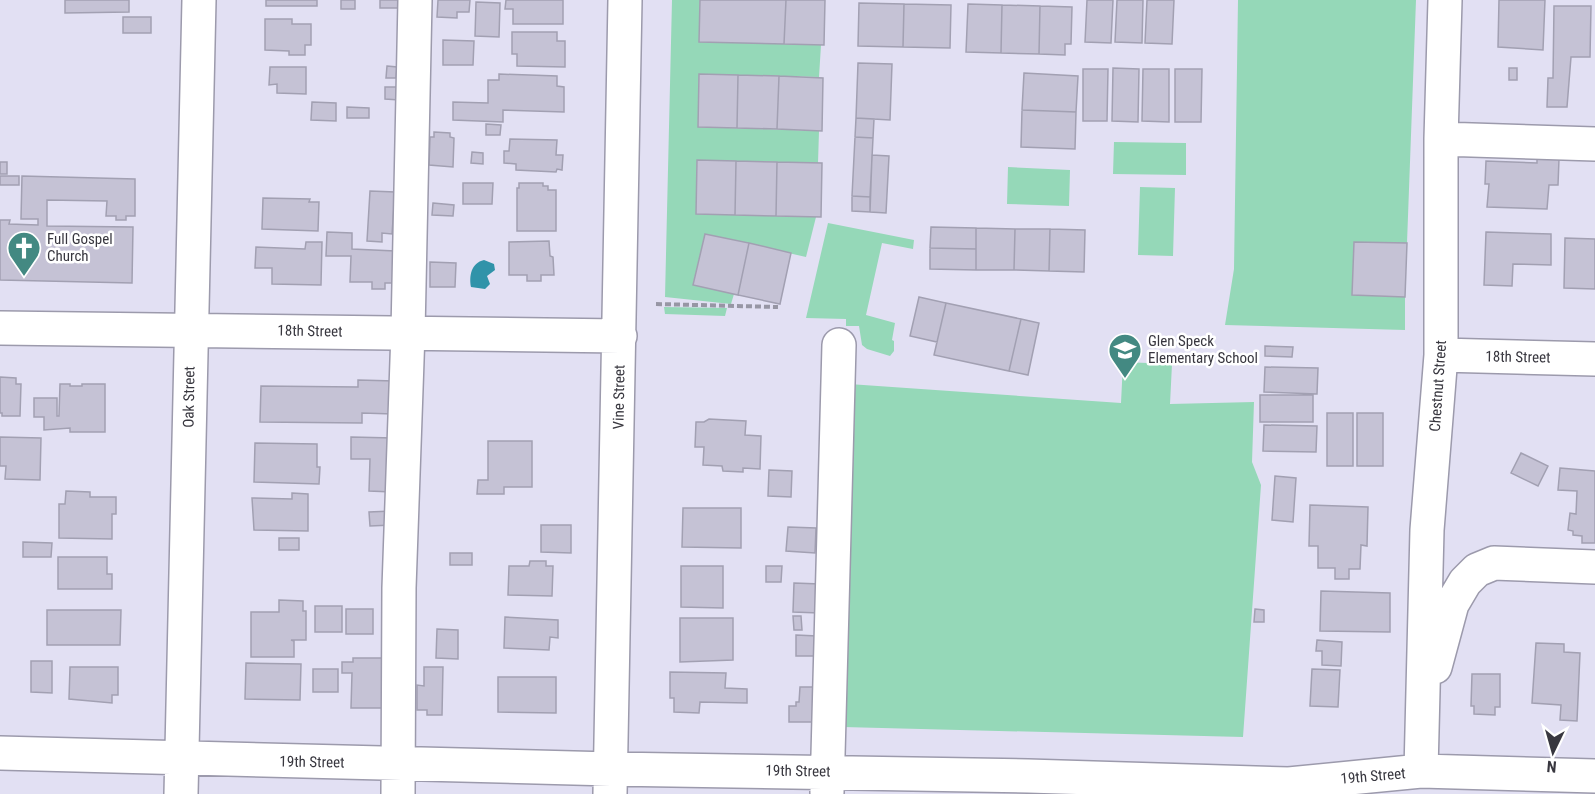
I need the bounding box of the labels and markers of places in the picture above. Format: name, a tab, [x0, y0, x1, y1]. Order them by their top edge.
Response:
church icon: Full Gospel Church	[6, 230, 42, 277]
place label: Full Gospel Church	[47, 230, 113, 265]
school or university icon: Glen Speck Elementary School	[1107, 332, 1143, 379]
place label: Glen Speck Elementary School	[1148, 332, 1258, 367]

